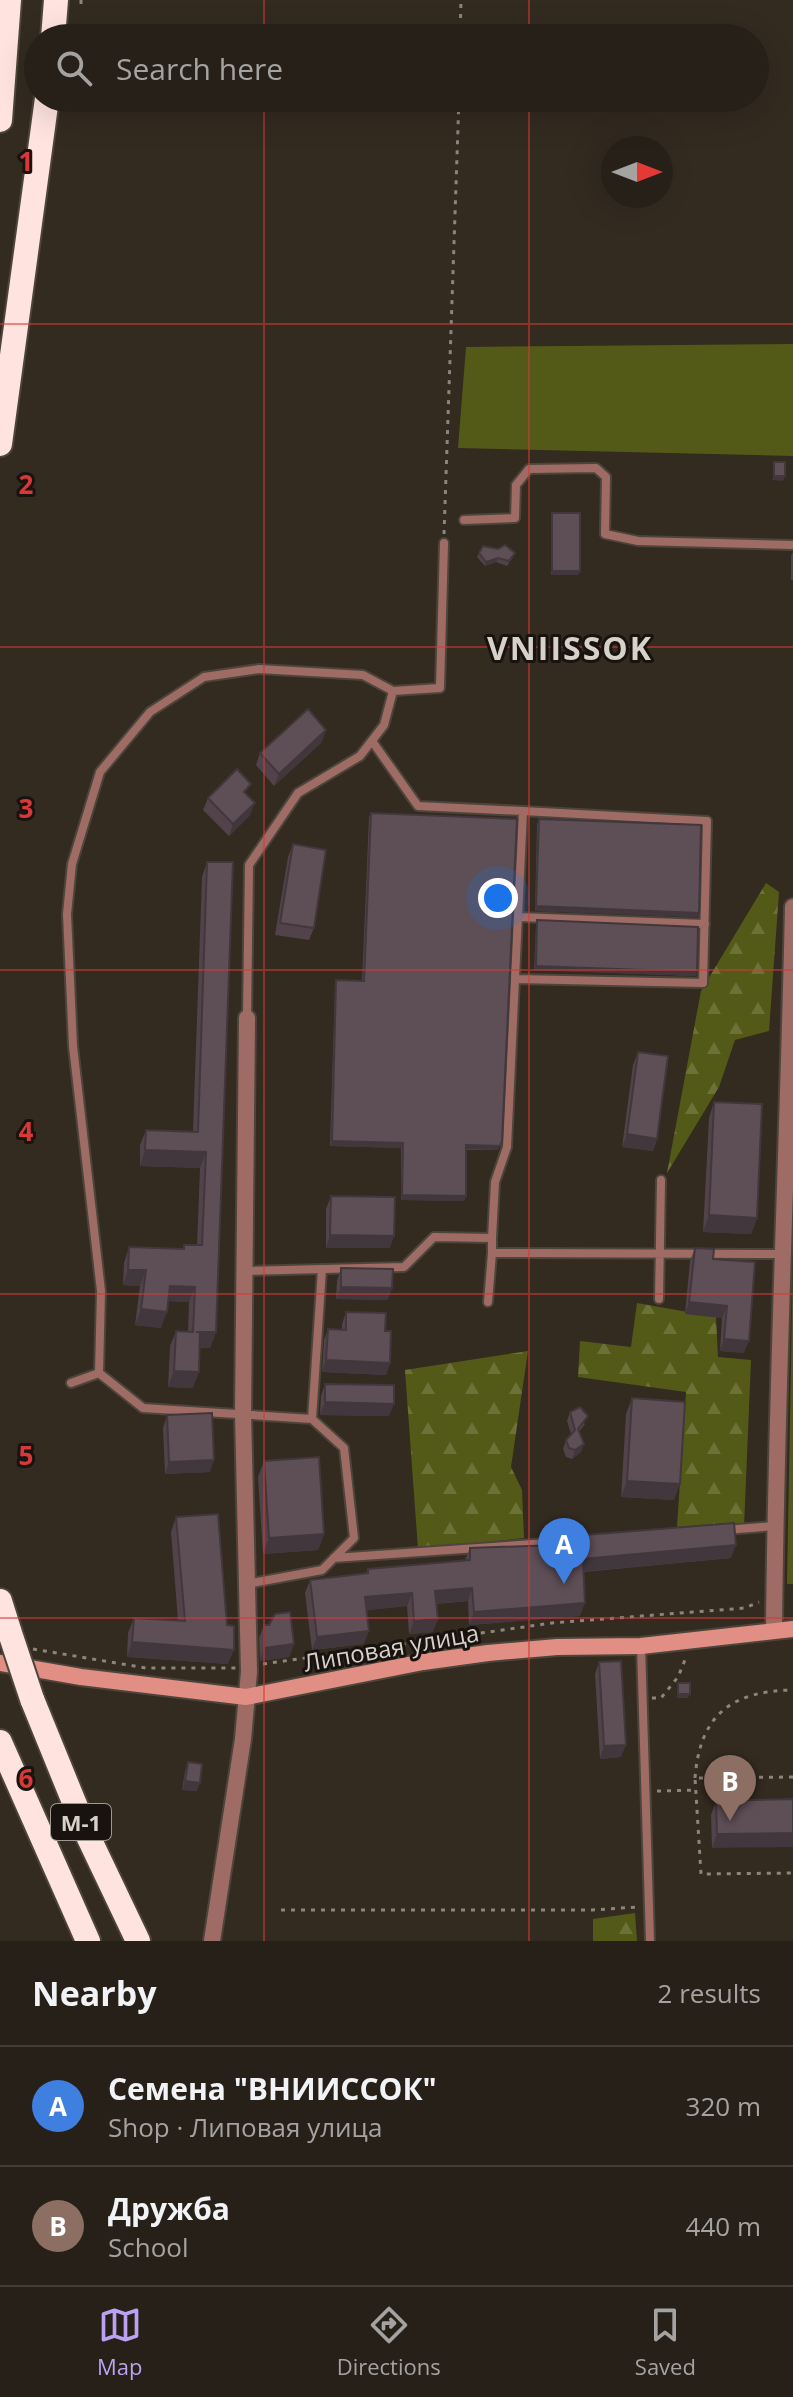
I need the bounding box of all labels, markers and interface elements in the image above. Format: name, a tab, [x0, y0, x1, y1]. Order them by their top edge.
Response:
search box	[24, 24, 769, 112]
icon: search	[52, 46, 96, 90]
text: Search here	[116, 48, 283, 89]
north arrow	[601, 136, 673, 208]
text: 1	[19, 143, 33, 179]
text: 2	[19, 466, 34, 502]
district label: VNIISSOK	[487, 626, 653, 669]
text: 3	[19, 790, 33, 826]
your location	[478, 878, 518, 918]
text: 4	[19, 1113, 34, 1149]
text: 5	[19, 1437, 33, 1473]
pin: A	[538, 1518, 590, 1584]
street label: Липовая улица	[301, 1615, 481, 1679]
pin: B	[704, 1755, 756, 1821]
text: 6	[19, 1760, 34, 1796]
road number: М-1	[51, 1804, 111, 1840]
text: Nearby	[32, 1970, 157, 2016]
text: 2 results	[658, 1975, 761, 2011]
text: Семена "ВНИИССОК"	[108, 2068, 437, 2109]
text: A	[49, 2088, 67, 2124]
text: 320 m	[686, 2088, 761, 2124]
text: Shop · Липовая улица	[108, 2109, 382, 2145]
text: Дружба	[108, 2188, 230, 2229]
text: B	[49, 2208, 67, 2244]
text: 440 m	[686, 2208, 761, 2244]
text: School	[108, 2229, 189, 2265]
tab: Map	[97, 2303, 143, 2381]
tab: Directions	[337, 2303, 441, 2381]
tab: Saved	[635, 2303, 696, 2381]

